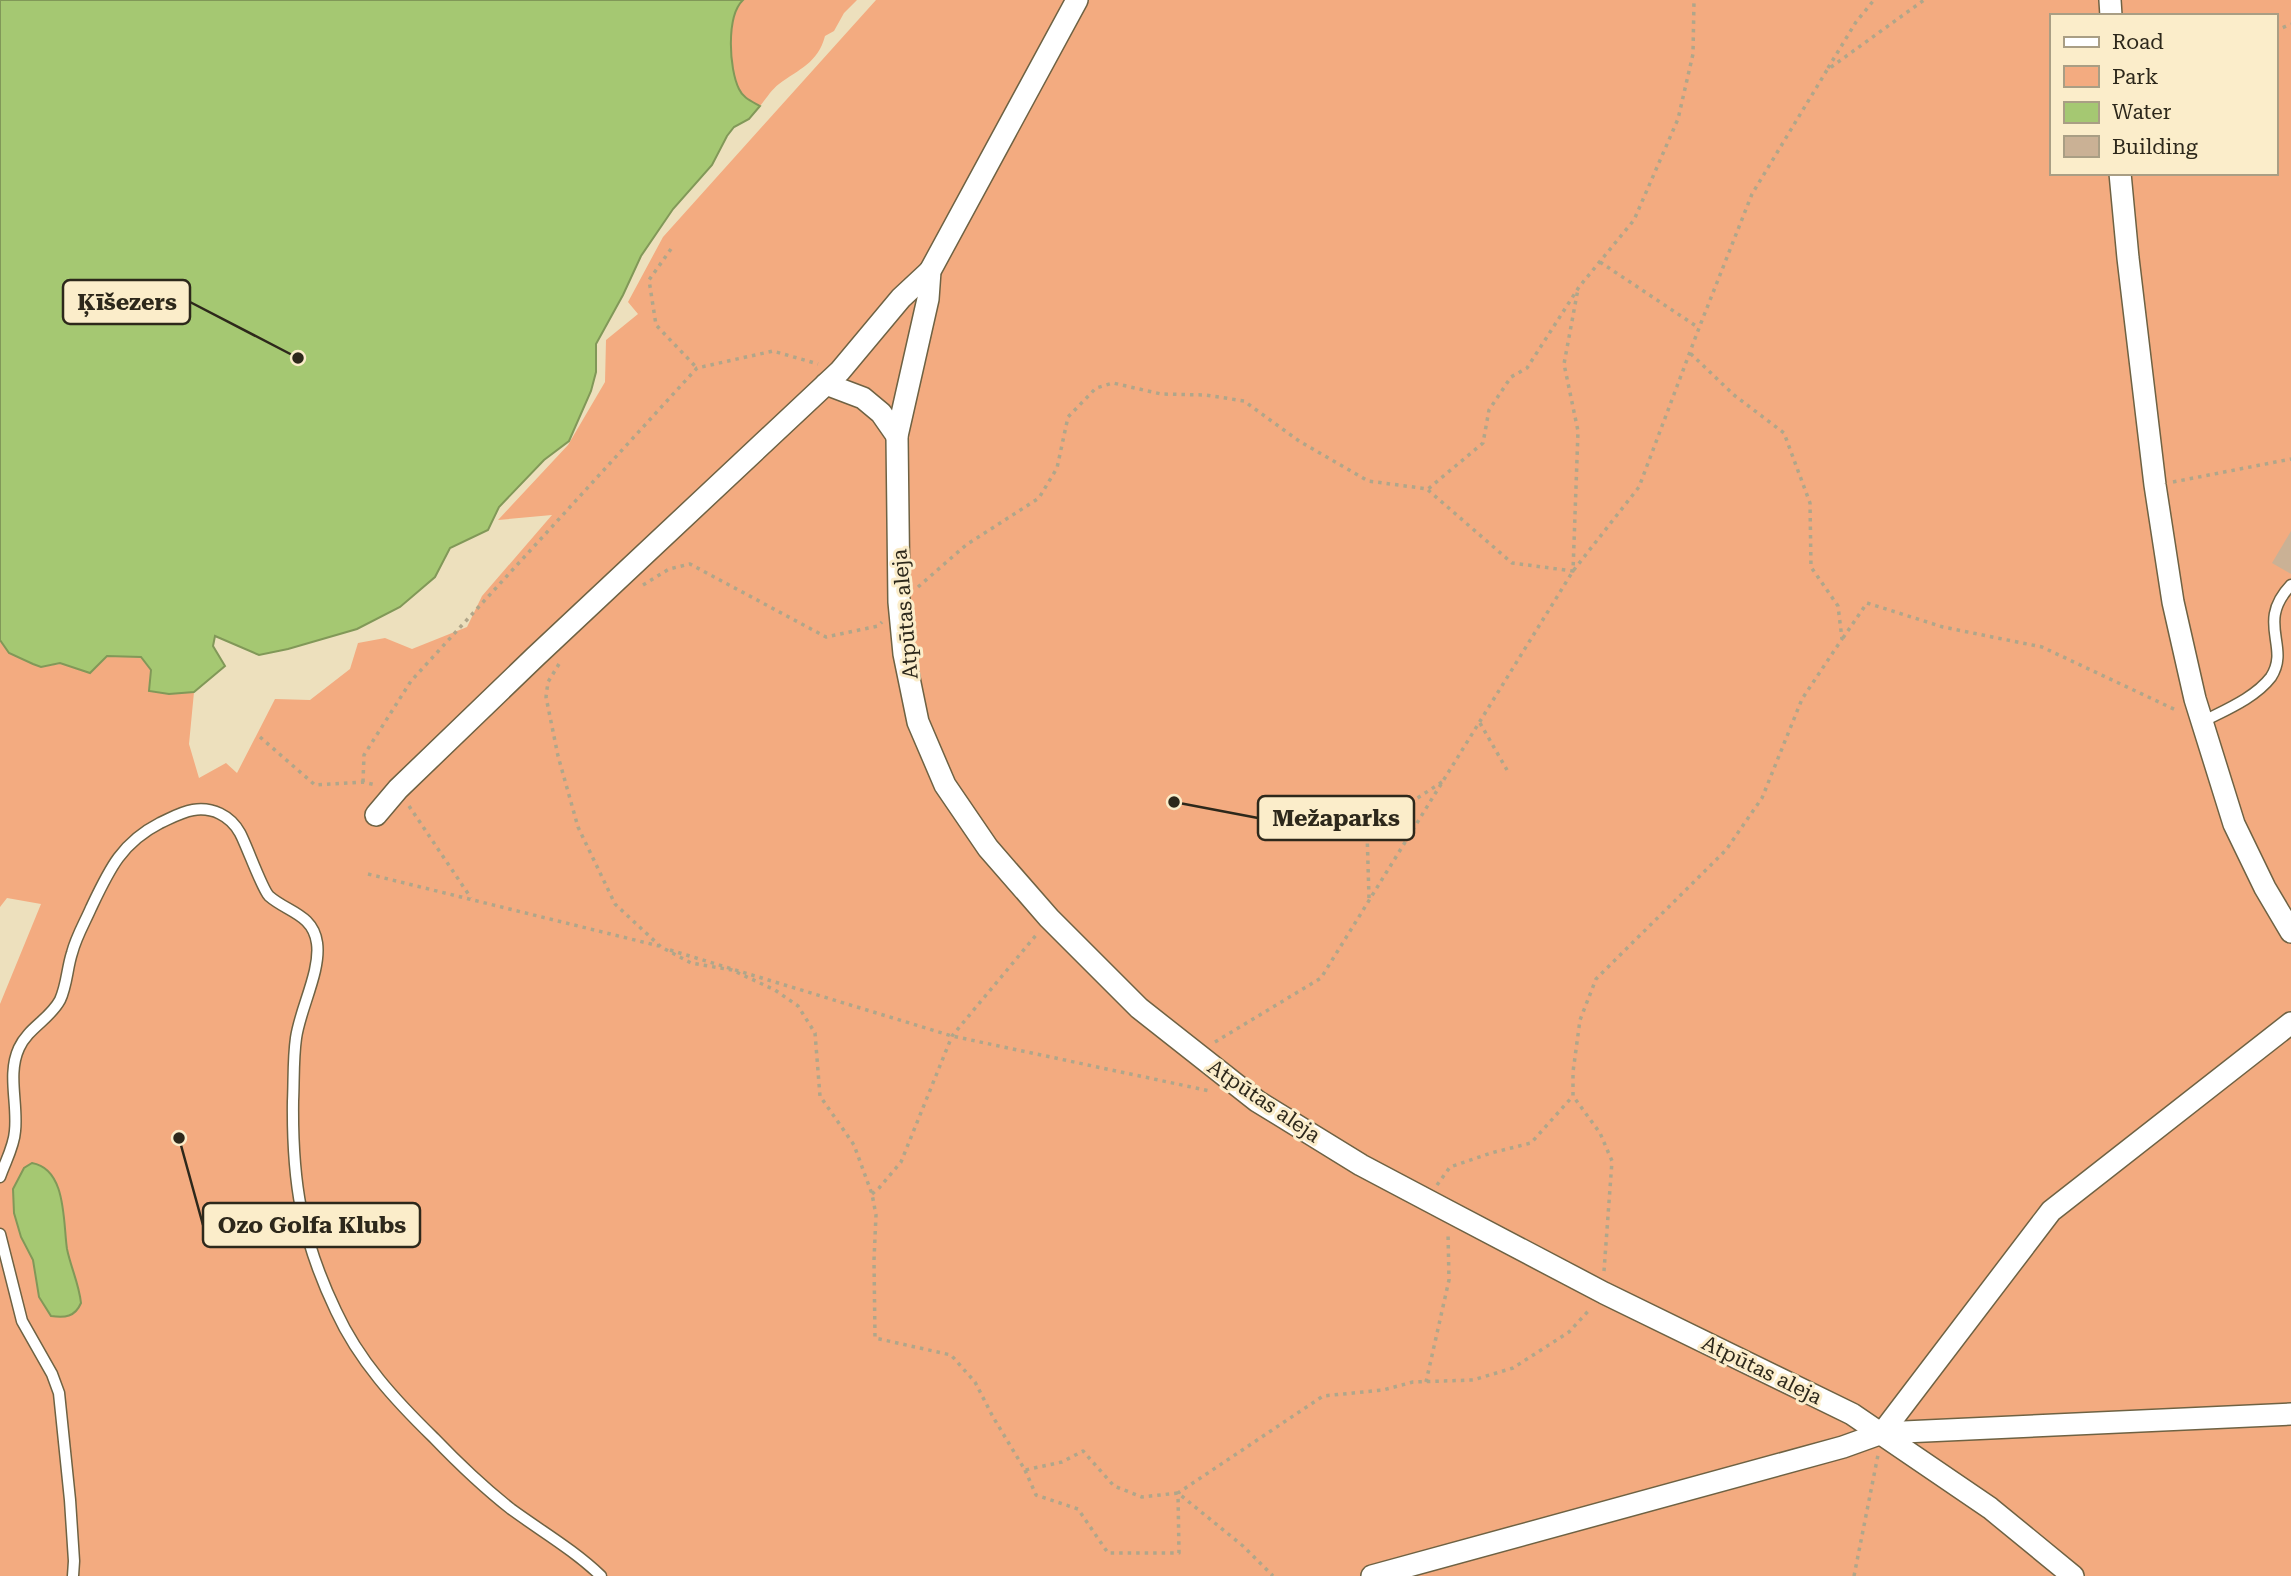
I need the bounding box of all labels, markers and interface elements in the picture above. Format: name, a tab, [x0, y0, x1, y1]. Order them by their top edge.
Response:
legend	[2050, 14, 2277, 175]
text: Road	[2112, 30, 2164, 54]
text: Park	[2112, 65, 2158, 89]
text: Water	[2112, 100, 2172, 124]
text: Building	[2112, 135, 2198, 159]
callout: Ķīšezers	[63, 280, 190, 324]
text: Ķīšezers	[77, 289, 177, 318]
street label: Atpūtas aleja	[887, 547, 923, 680]
callout: Mežaparks	[1258, 796, 1414, 840]
text: Mežaparks	[1272, 805, 1400, 832]
street label: Atpūtas aleja	[1203, 1055, 1325, 1148]
callout: Ozo Golfa Klubs	[203, 1203, 420, 1247]
text: Ozo Golfa Klubs	[218, 1212, 406, 1239]
street label: Atpūtas aleja	[1698, 1331, 1826, 1410]

